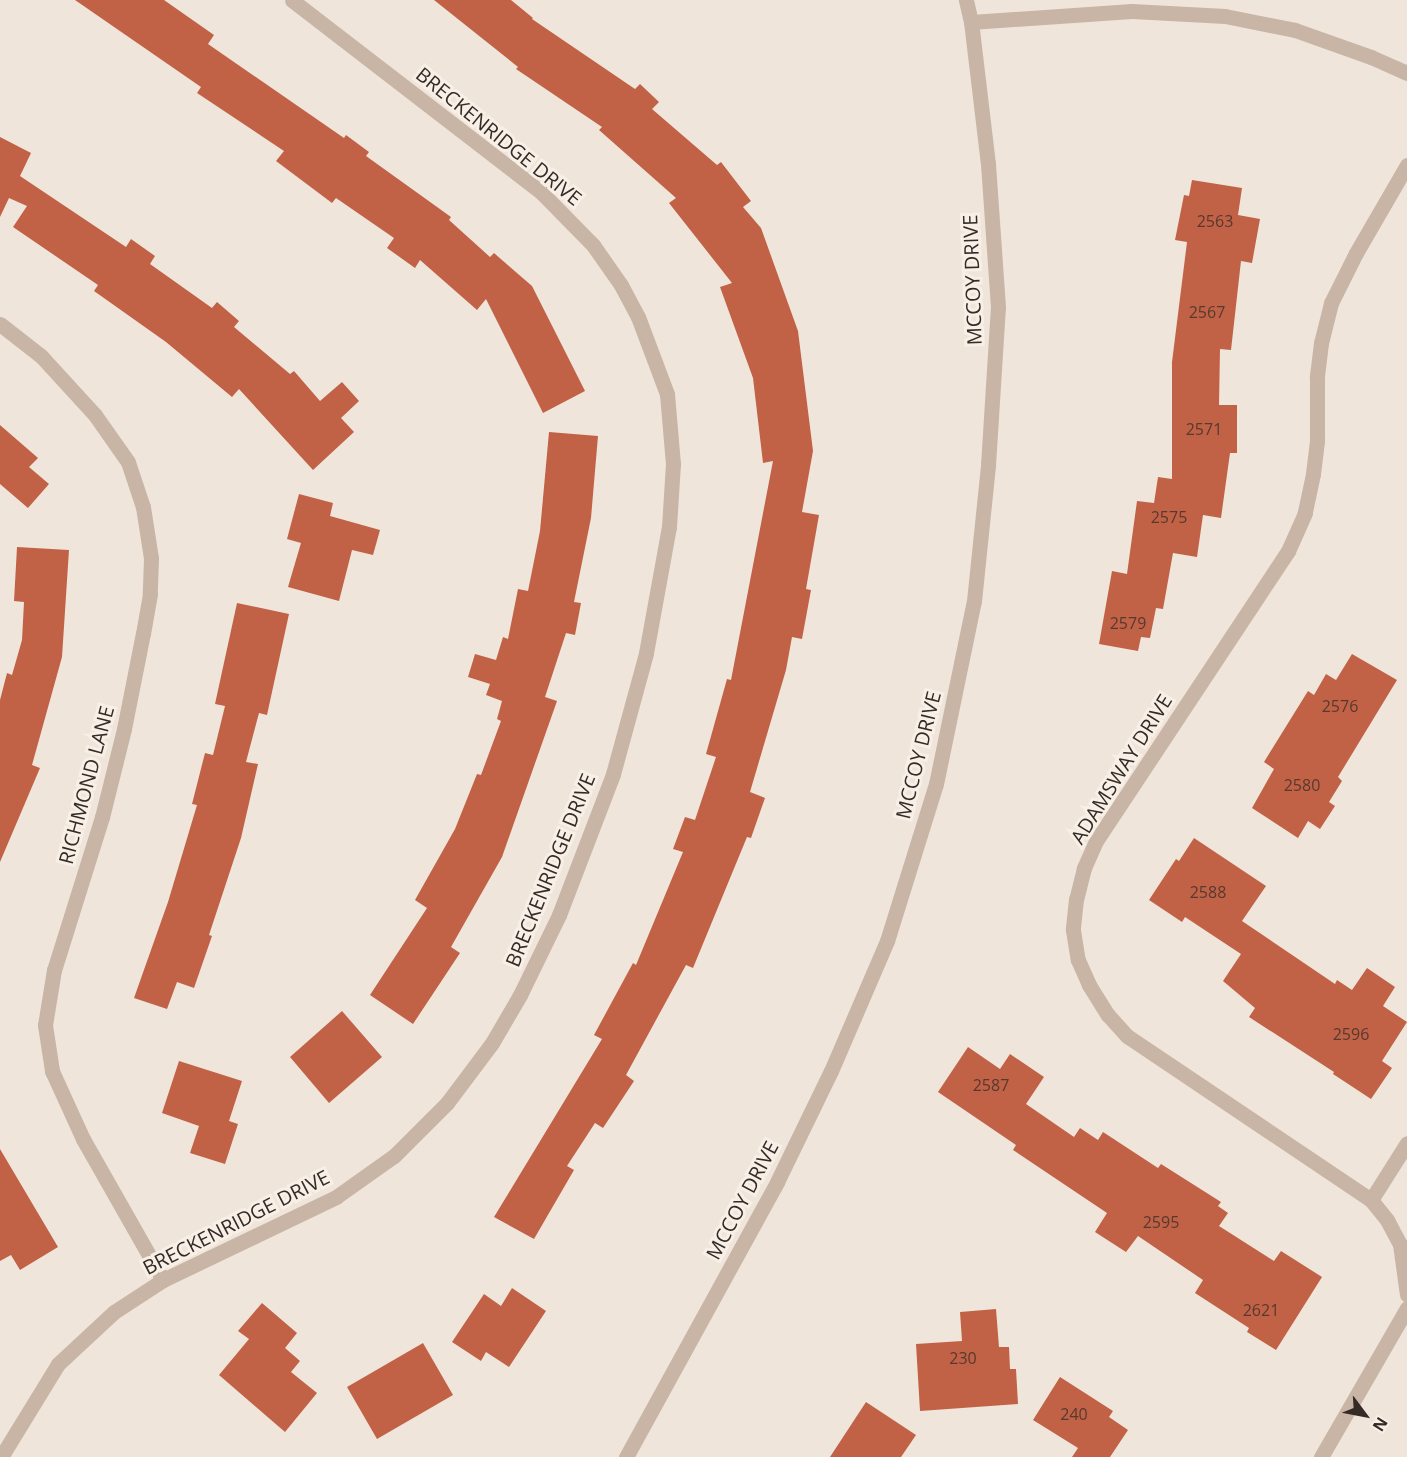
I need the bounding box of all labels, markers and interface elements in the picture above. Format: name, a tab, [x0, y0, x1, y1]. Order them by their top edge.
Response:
street label: BRECKENRIDGE DRIVE	[411, 62, 587, 210]
house number: 2563	[1197, 211, 1233, 231]
street label: MCCOY DRIVE	[958, 214, 986, 346]
house number: 2567	[1189, 302, 1225, 322]
house number: 2571	[1186, 419, 1222, 439]
house number: 2575	[1151, 507, 1187, 527]
house number: 2579	[1110, 613, 1146, 633]
street label: MCCOY DRIVE	[891, 689, 945, 821]
street label: ADAMSWAY DRIVE	[1065, 690, 1177, 848]
house number: 2576	[1322, 696, 1358, 716]
street label: RICHMOND LANE	[53, 703, 119, 867]
street label: BRECKENRIDGE DRIVE	[500, 770, 600, 970]
house number: 2580	[1284, 775, 1320, 795]
house number: 2588	[1190, 882, 1226, 902]
house number: 2596	[1333, 1024, 1369, 1044]
house number: 2587	[973, 1075, 1009, 1095]
street label: MCCOY DRIVE	[701, 1137, 783, 1263]
street label: BRECKENRIDGE DRIVE	[139, 1165, 333, 1279]
house number: 2595	[1143, 1212, 1179, 1232]
house number: 2621	[1243, 1300, 1279, 1320]
house number: 230	[949, 1348, 977, 1368]
north arrow	[1335, 1385, 1395, 1445]
house number: 240	[1060, 1404, 1088, 1424]
text: N	[1367, 1413, 1393, 1436]

